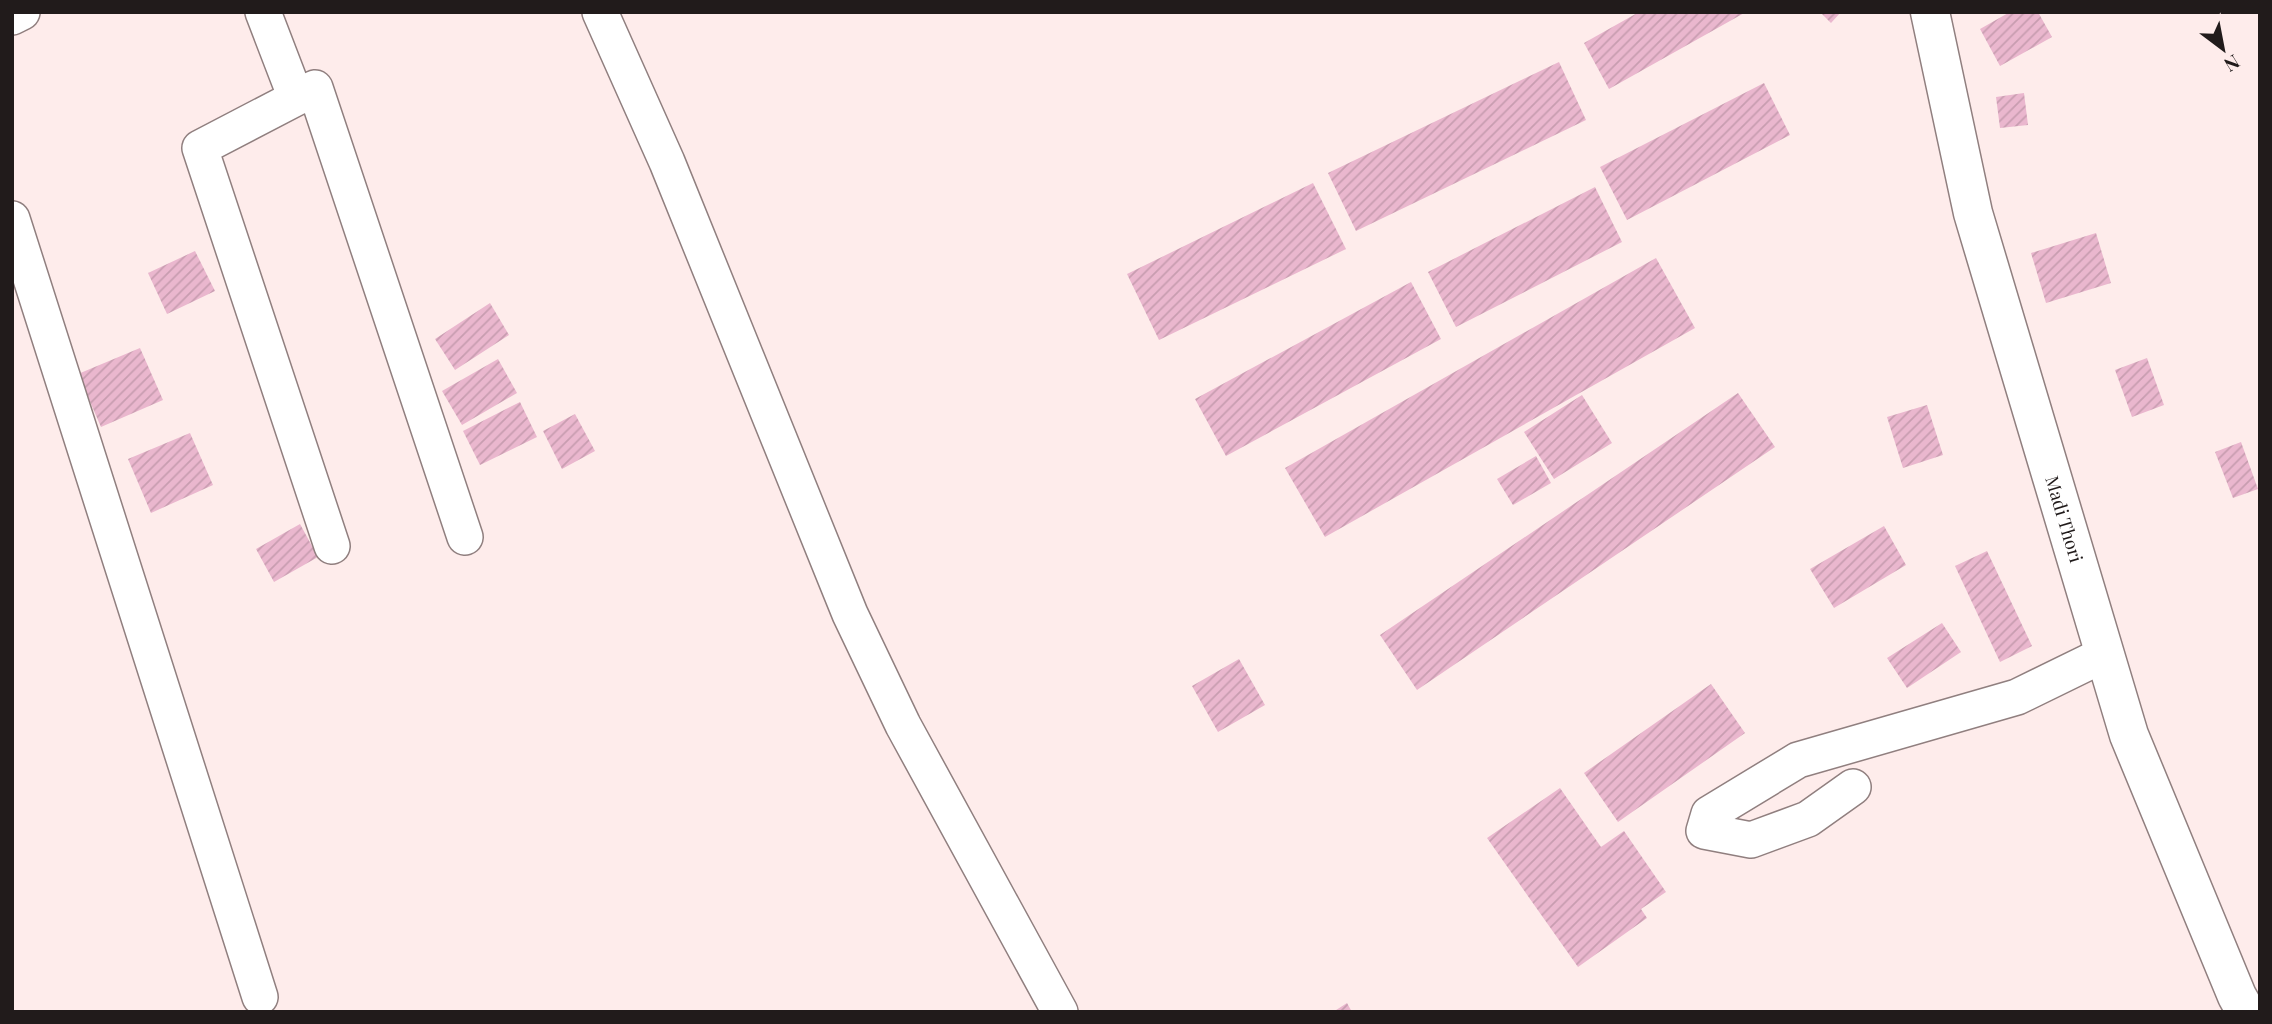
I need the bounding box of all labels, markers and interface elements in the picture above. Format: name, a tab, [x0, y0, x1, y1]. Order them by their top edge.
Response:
north arrow	[2188, 14, 2258, 84]
text: N	[2220, 50, 2245, 79]
street label: Madi Thori	[2040, 473, 2089, 565]

